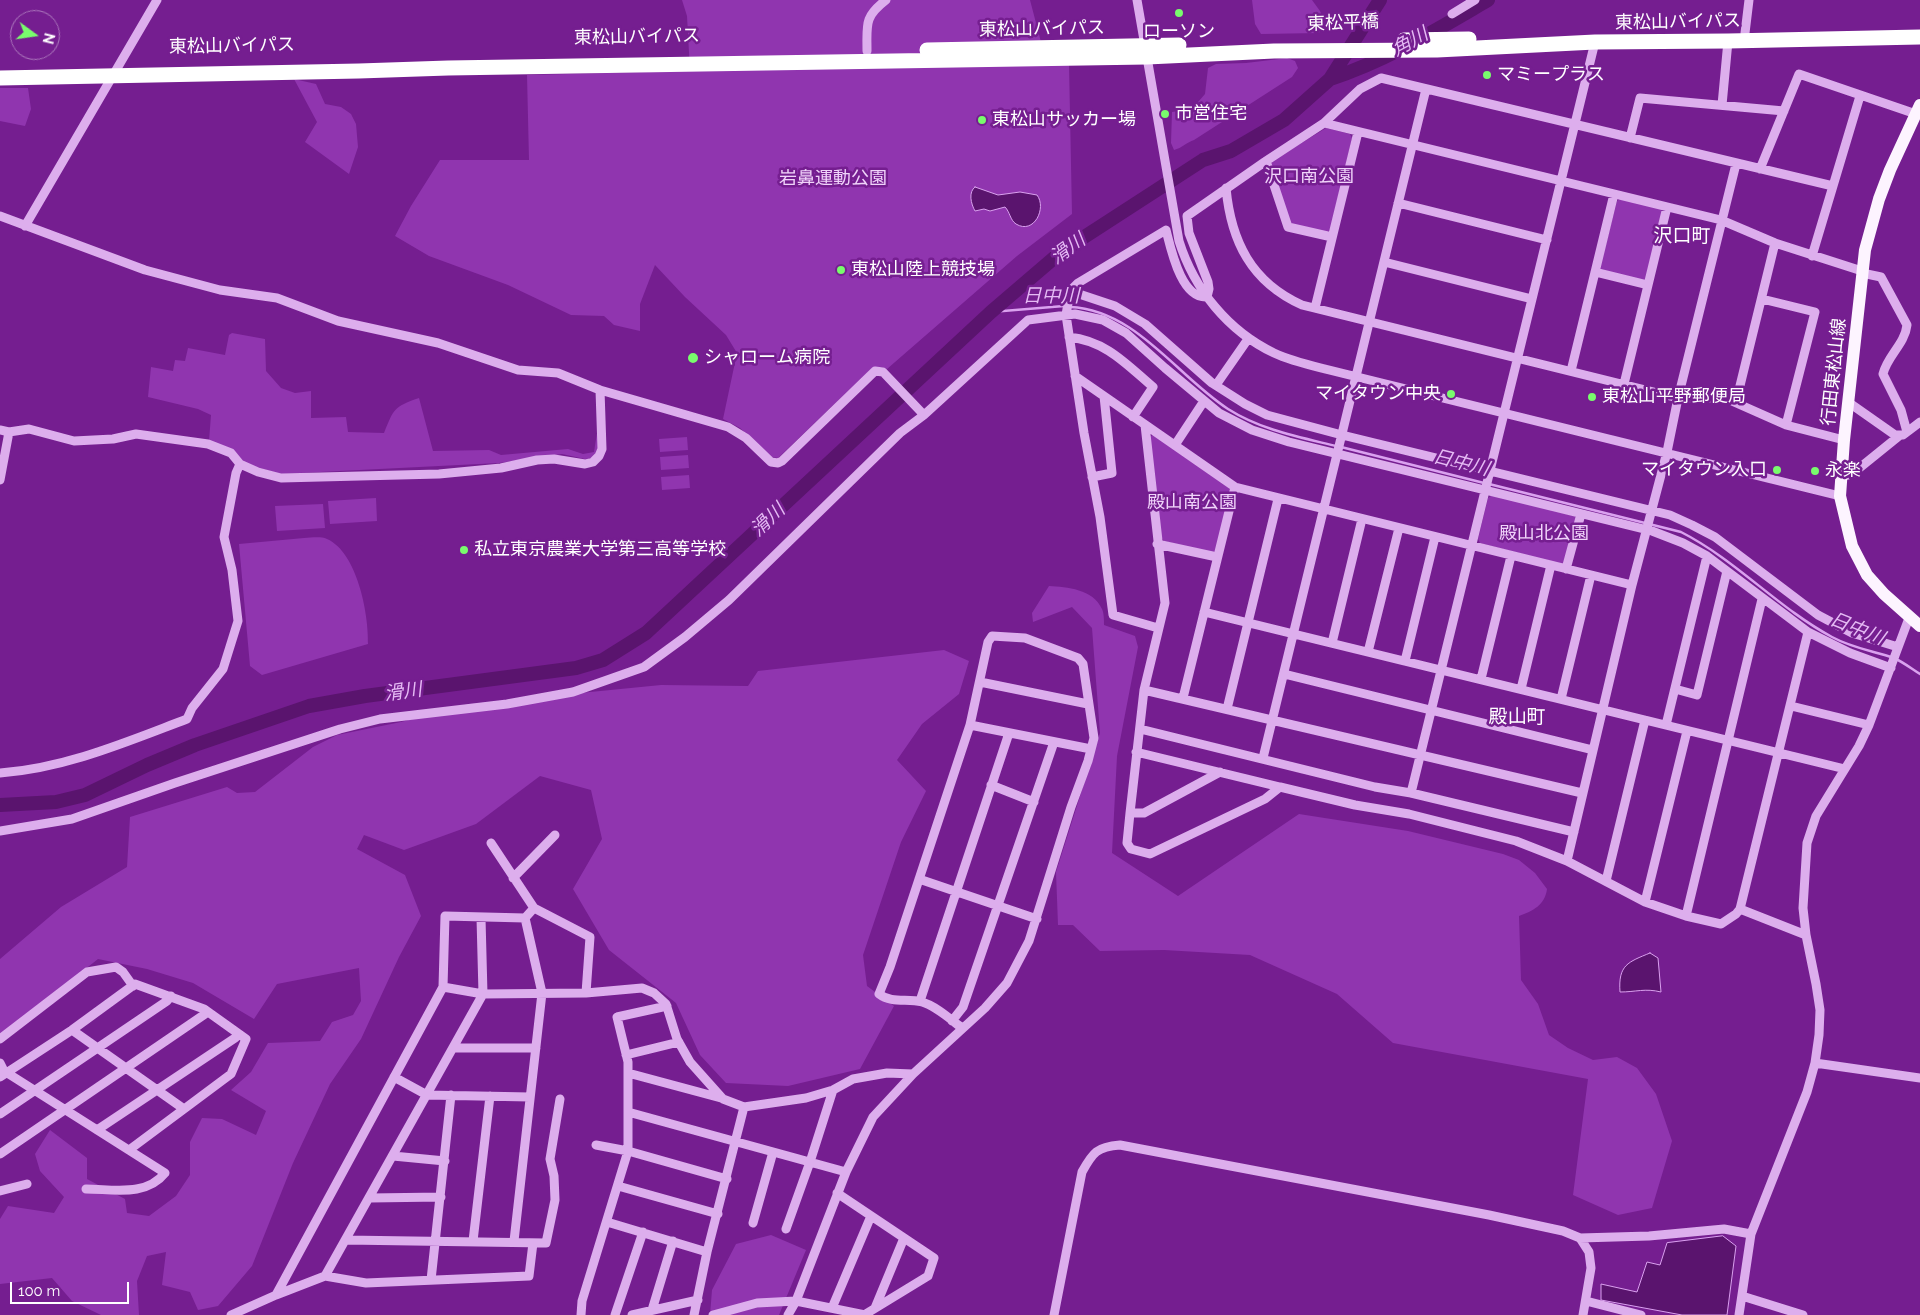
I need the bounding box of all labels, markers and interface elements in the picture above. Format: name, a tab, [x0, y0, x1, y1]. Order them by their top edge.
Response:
marker: ローソン	[1173, 7, 1185, 19]
north arrow	[10, 10, 60, 60]
street label: 東松山バイパス	[1615, 10, 1741, 34]
street label: 東松平橋	[1307, 11, 1379, 35]
street label: 東松山バイパス	[979, 17, 1105, 41]
place label: ローソン	[1143, 21, 1215, 43]
water label: 角川	[1388, 23, 1432, 61]
street label: 東松山バイパス	[574, 25, 700, 49]
text: N	[40, 31, 58, 46]
street label: 東松山バイパス	[169, 34, 295, 58]
place label: マミープラス	[1497, 64, 1605, 86]
marker: マミープラス	[1481, 69, 1493, 81]
place label: 市営住宅	[1175, 103, 1247, 125]
marker: 市営住宅	[1159, 108, 1171, 120]
place label: 東松山サッカー場	[992, 109, 1136, 131]
marker: 東松山サッカー場	[976, 114, 988, 126]
park label: 沢口南公園	[1264, 166, 1354, 188]
park label: 岩鼻運動公園	[779, 168, 887, 190]
district label: 沢口町	[1654, 225, 1710, 247]
water label: 滑川	[1046, 229, 1090, 269]
place label: 東松山陸上競技場	[851, 259, 995, 281]
marker: 東松山陸上競技場	[835, 264, 847, 276]
water label: 日中川	[1023, 285, 1079, 307]
street label: 行田東松山線	[1818, 317, 1850, 427]
place label: シャローム病院	[704, 347, 830, 369]
marker: シャローム病院	[686, 351, 700, 365]
place label: マイタウン中央	[1315, 383, 1441, 405]
place label: 東松山平野郵便局	[1602, 386, 1746, 408]
marker: マイタウン中央	[1445, 388, 1457, 400]
marker: 東松山平野郵便局	[1586, 391, 1598, 403]
water label: 日中川	[1431, 445, 1491, 481]
place label: マイタウン入口	[1641, 459, 1767, 481]
place label: 永楽	[1825, 460, 1861, 482]
marker: マイタウン入口	[1771, 464, 1783, 476]
marker: 永楽	[1809, 465, 1821, 477]
park label: 殿山南公園	[1147, 492, 1237, 514]
water label: 滑川	[746, 499, 790, 541]
park label: 殿山北公園	[1499, 523, 1589, 545]
place label: 私立東京農業大学第三高等学校	[474, 539, 726, 561]
marker: 私立東京農業大学第三高等学校	[458, 544, 470, 556]
water label: 日中川	[1826, 608, 1888, 650]
water label: 滑川	[383, 678, 423, 706]
district label: 殿山町	[1489, 706, 1545, 728]
scale bar	[12, 1272, 131, 1304]
text: 100 m	[18, 1282, 60, 1300]

